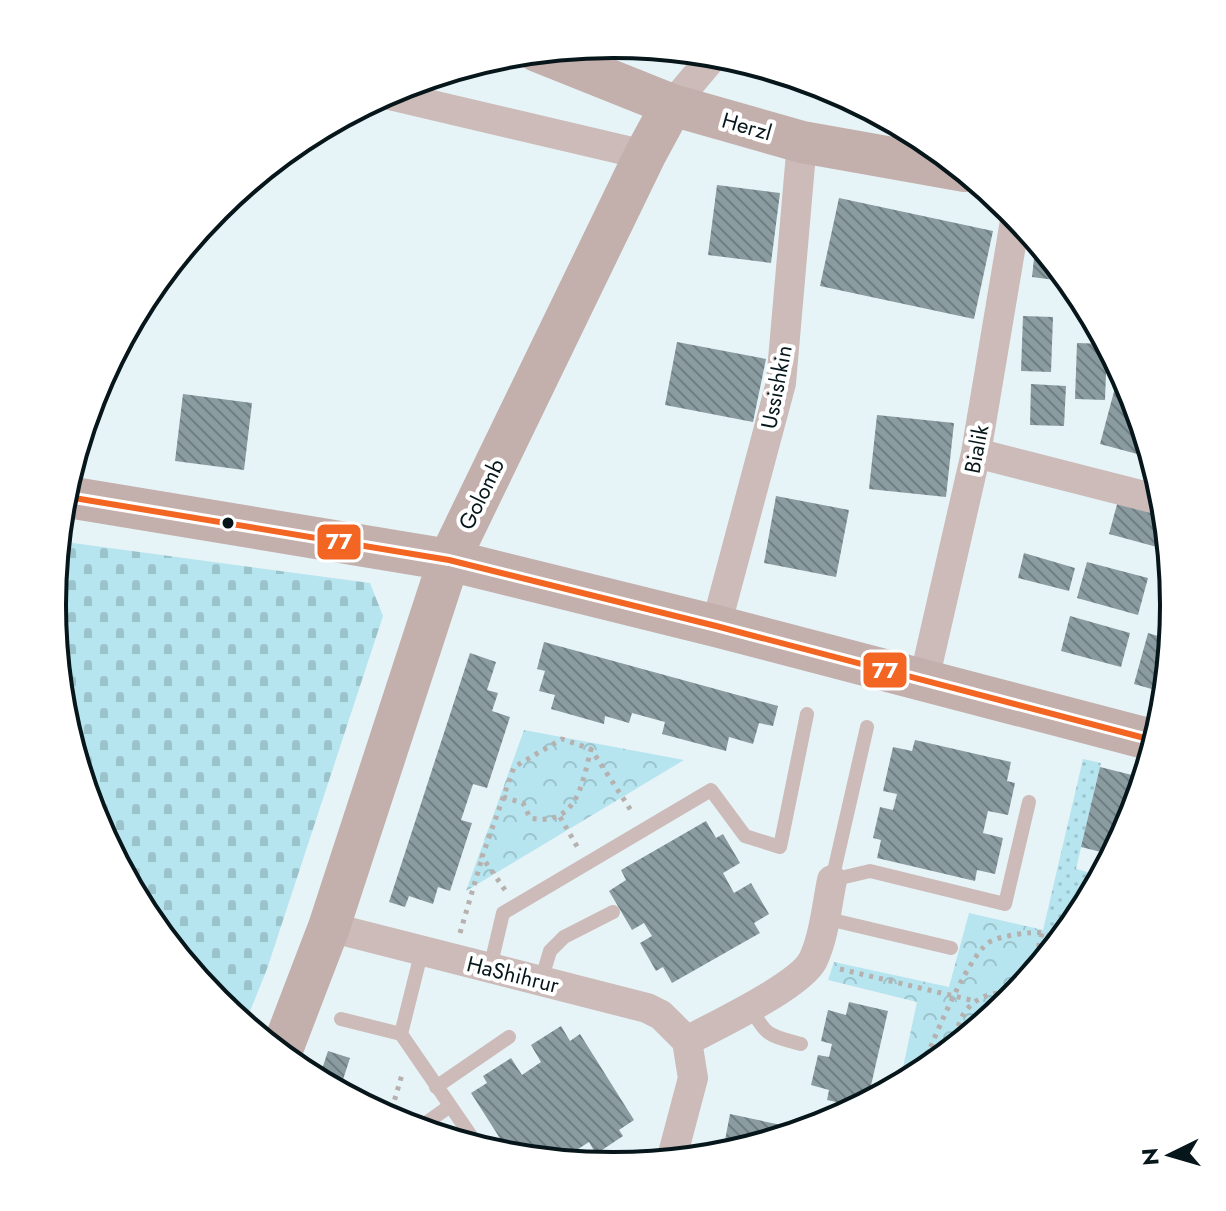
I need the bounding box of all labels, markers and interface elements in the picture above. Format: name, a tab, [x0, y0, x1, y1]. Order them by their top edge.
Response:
street label: Herzl	[718, 104, 776, 148]
street label: Ussishkin	[752, 342, 800, 432]
street label: Bialik	[956, 422, 996, 476]
street label: Golomb	[450, 453, 512, 535]
unlabelled marker	[220, 515, 236, 531]
line badge: 77	[316, 523, 362, 561]
text: 77	[326, 525, 353, 557]
line badge: 77	[862, 651, 908, 689]
text: 77	[872, 654, 899, 686]
street label: HaShihrur	[464, 947, 563, 1001]
north arrow	[1130, 1115, 1210, 1195]
text: N	[1133, 1147, 1167, 1167]

